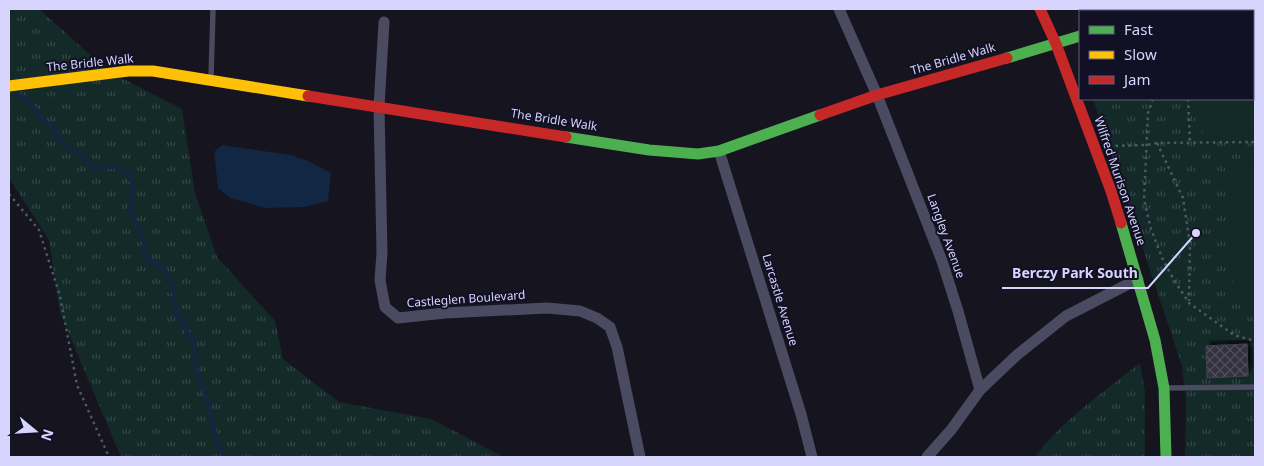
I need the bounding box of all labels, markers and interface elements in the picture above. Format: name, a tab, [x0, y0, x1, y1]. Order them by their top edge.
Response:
legend	[1079, 10, 1254, 100]
text: Fast	[1124, 19, 1153, 39]
street label: The Bridle Walk	[909, 38, 998, 79]
text: Slow	[1124, 44, 1157, 64]
street label: The Bridle Walk	[46, 49, 135, 76]
text: Jam	[1122, 69, 1151, 89]
street label: The Bridle Walk	[510, 104, 599, 135]
street label: Wilfred Murison Avenue	[1090, 114, 1151, 248]
street label: Langley Avenue	[923, 191, 970, 281]
street label: Larcastle Avenue	[758, 252, 803, 348]
callout: Berczy Park South	[1002, 259, 1148, 288]
text: Berczy Park South	[1012, 263, 1138, 282]
street label: Castleglen Boulevard	[406, 286, 526, 311]
north arrow	[10, 406, 60, 456]
text: N	[37, 427, 59, 444]

